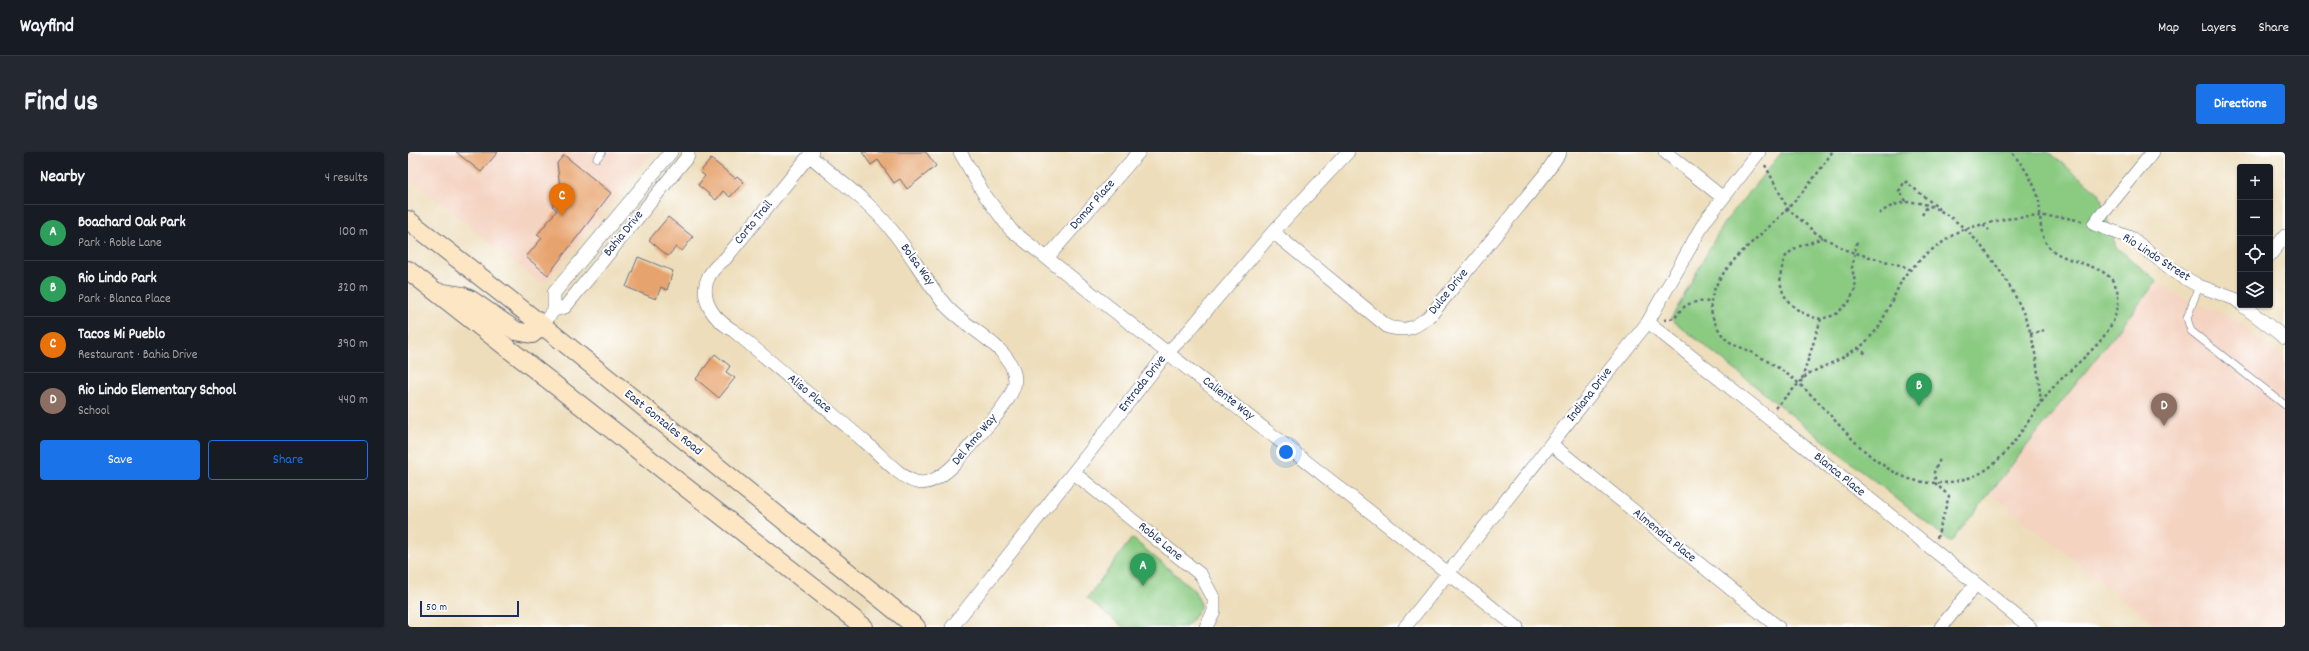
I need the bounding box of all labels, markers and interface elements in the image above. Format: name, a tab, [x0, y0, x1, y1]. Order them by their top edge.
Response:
text: Wayfind	[20, 14, 74, 41]
text: Map	[2158, 18, 2179, 38]
text: Layers	[2201, 18, 2236, 38]
text: Share	[2258, 18, 2289, 38]
text: Find us	[24, 84, 98, 124]
button: Directions	[2196, 84, 2285, 124]
map controls	[2237, 164, 2273, 308]
button: +	[2237, 164, 2273, 200]
text: Nearby	[40, 166, 84, 190]
text: 4 results	[325, 169, 368, 188]
street label: Domar Place	[1066, 175, 1120, 234]
pin: C	[549, 183, 575, 216]
street label: Corto Trail	[730, 197, 778, 249]
button: −	[2237, 200, 2273, 236]
street label: Bahia Drive	[599, 207, 649, 261]
text: Boachard Oak Park	[78, 212, 186, 234]
text: A	[49, 223, 57, 242]
text: 100 m	[339, 223, 368, 242]
street label: Rio Lindo Street	[2118, 229, 2194, 287]
text: Park · Roble Lane	[78, 234, 162, 253]
button: locate	[2237, 236, 2273, 272]
street label: Bolsa Way	[895, 240, 939, 291]
street label: Dulce Drive	[1425, 265, 1474, 319]
text: Rio Lindo Park	[78, 268, 157, 290]
button: layers	[2237, 272, 2273, 308]
text: B	[50, 279, 56, 298]
text: 320 m	[338, 279, 368, 298]
text: Park · Blanca Place	[78, 290, 171, 309]
text: Tacos Mi Pueblo	[78, 324, 165, 346]
text: C	[50, 335, 56, 354]
text: 390 m	[337, 335, 368, 354]
text: Restaurant · Bahia Drive	[78, 346, 197, 365]
street label: Entrada Drive	[1115, 351, 1172, 417]
street label: Indiana Drive	[1563, 363, 1618, 426]
street label: Aliso Place	[783, 370, 836, 418]
street label: Caliente Way	[1198, 372, 1259, 426]
pin: B	[1906, 373, 1932, 406]
text: Rio Lindo Elementary School	[78, 380, 236, 402]
street label: East Gonzales Road	[620, 385, 706, 461]
text: D	[50, 391, 56, 410]
text: 440 m	[338, 391, 368, 410]
pin: D	[2151, 393, 2177, 426]
text: School	[78, 402, 110, 421]
street label: Del Amo Way	[948, 410, 1003, 470]
button: Save	[40, 440, 200, 480]
button: Share	[208, 440, 368, 480]
your location	[1276, 442, 1296, 462]
street label: Blanca Place	[1809, 448, 1869, 502]
street label: Almendra Place	[1628, 504, 1700, 568]
street label: Roble Lane	[1134, 518, 1187, 566]
pin: A	[1130, 553, 1156, 586]
scale bar	[420, 599, 519, 618]
text: 50 m	[426, 600, 447, 616]

